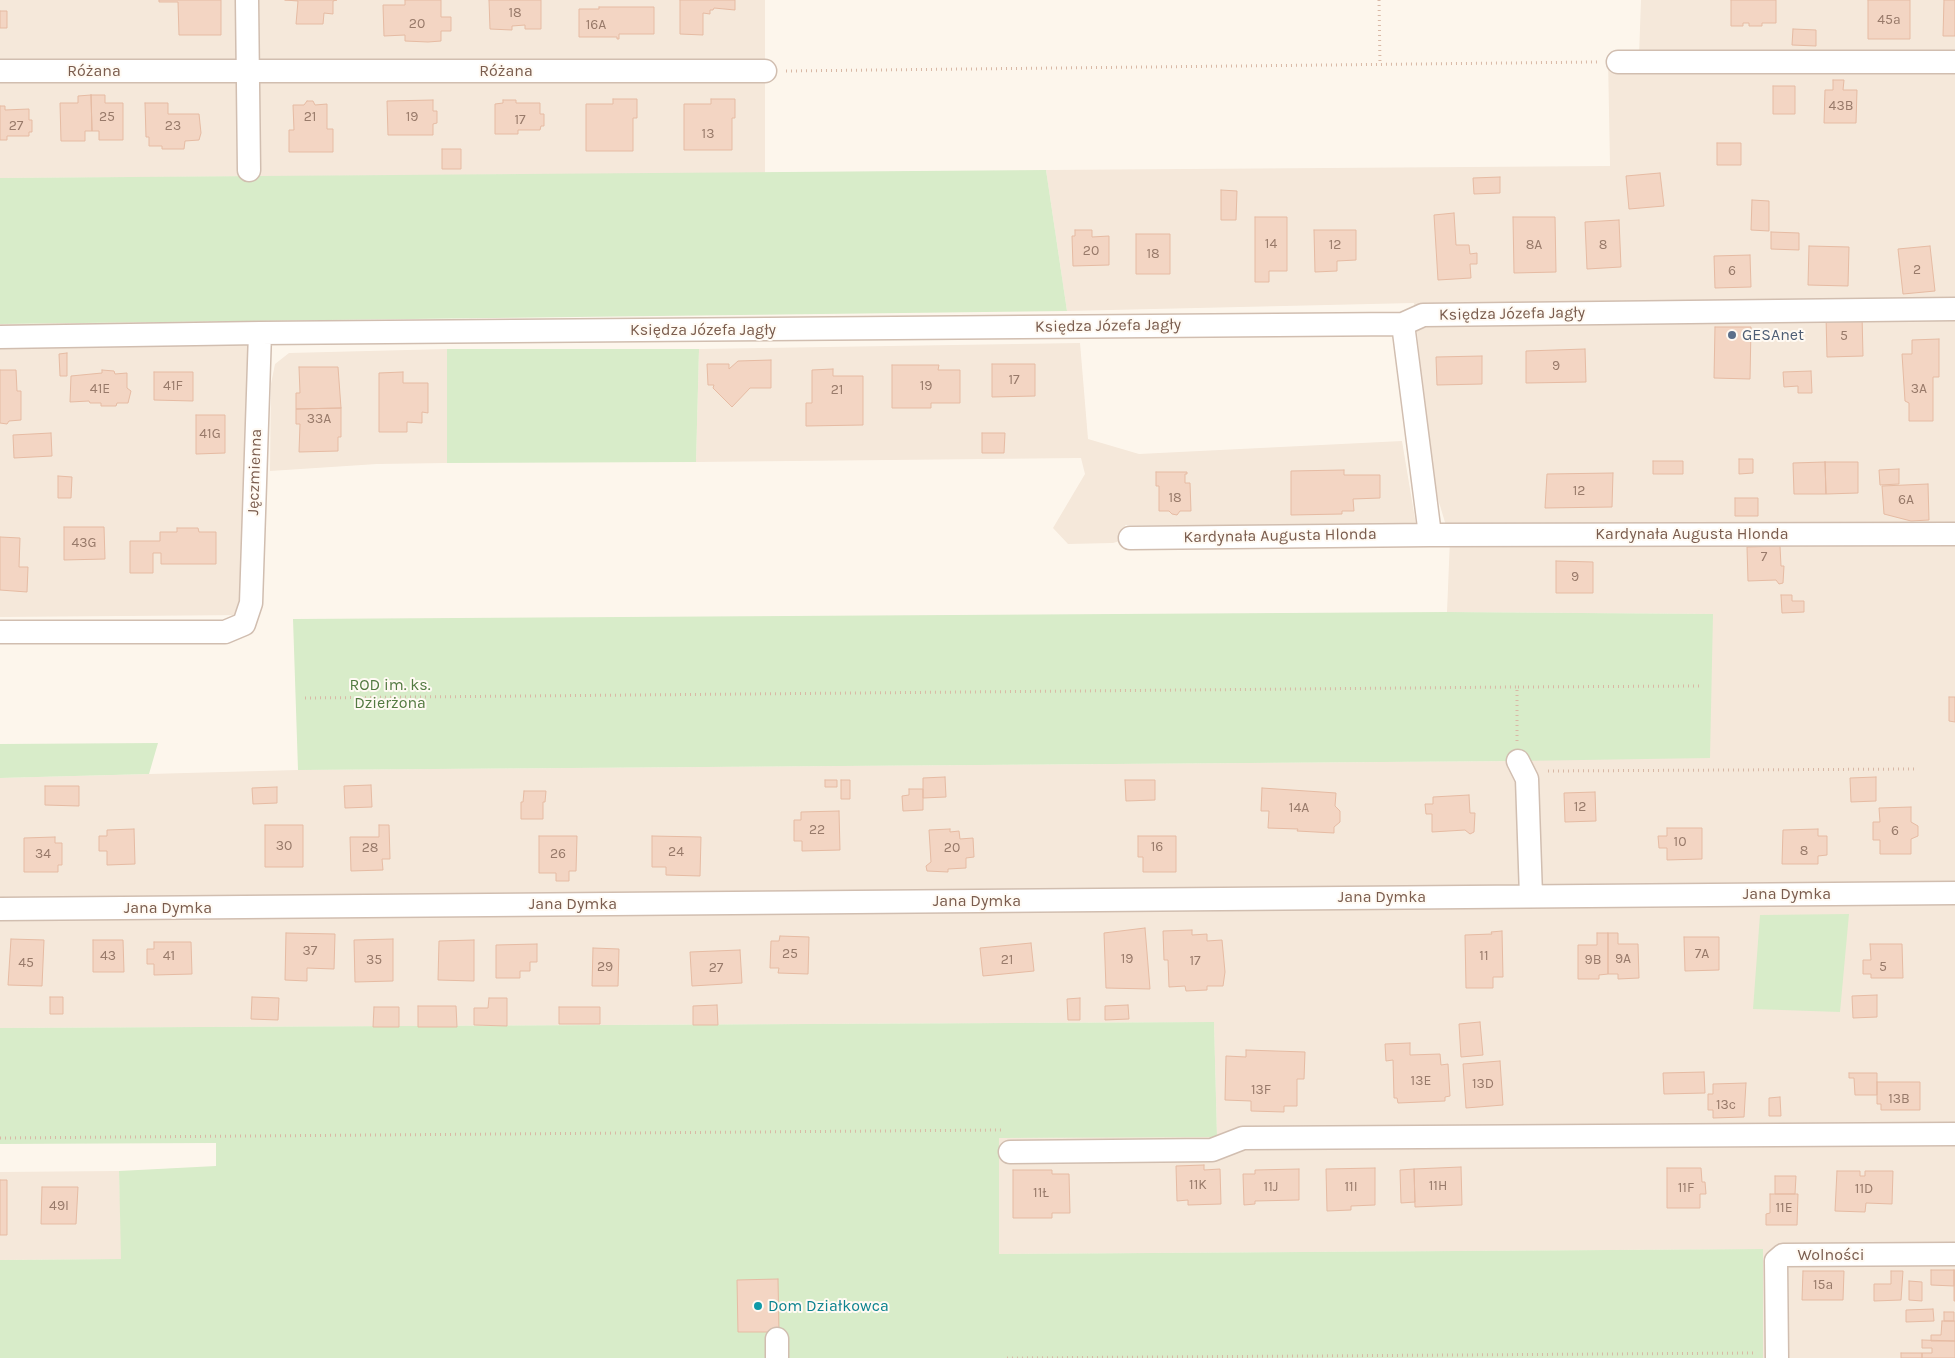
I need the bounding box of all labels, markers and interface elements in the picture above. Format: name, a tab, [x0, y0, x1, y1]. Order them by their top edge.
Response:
house number: 18	[508, 5, 522, 21]
house number: 45a	[1877, 12, 1901, 28]
house number: 20	[409, 16, 425, 32]
house number: 16A	[586, 17, 606, 33]
street label: Różana	[67, 61, 121, 81]
street label: Różana	[479, 61, 533, 81]
house number: 43B	[1829, 98, 1853, 114]
house number: 25	[99, 109, 115, 125]
house number: 21	[304, 109, 316, 125]
house number: 19	[406, 109, 418, 125]
house number: 17	[514, 112, 526, 128]
house number: 27	[9, 118, 23, 134]
house number: 23	[165, 118, 181, 134]
house number: 13	[702, 126, 714, 142]
house number: 14	[1265, 236, 1277, 252]
house number: 12	[1329, 237, 1341, 253]
house number: 8A	[1526, 237, 1542, 253]
house number: 8	[1599, 237, 1607, 253]
house number: 20	[1083, 243, 1099, 259]
house number: 18	[1146, 246, 1160, 262]
house number: 2	[1913, 262, 1921, 278]
house number: 6	[1728, 263, 1736, 279]
street label: Księdza Józefa Jagły	[1439, 303, 1585, 325]
street label: Księdza Józefa Jagły	[1035, 315, 1181, 337]
street label: Księdza Józefa Jagły	[630, 320, 776, 340]
place label: GESAnet	[1742, 325, 1804, 345]
house number: 5	[1840, 328, 1848, 344]
marker: GESAnet	[1726, 329, 1738, 341]
house number: 9	[1552, 358, 1560, 374]
house number: 17	[1008, 372, 1020, 388]
house number: 41F	[163, 378, 183, 394]
house number: 19	[920, 378, 932, 394]
house number: 41E	[90, 381, 110, 397]
house number: 3A	[1911, 381, 1927, 397]
house number: 21	[831, 382, 843, 398]
house number: 33A	[307, 411, 331, 427]
house number: 41G	[199, 426, 221, 442]
street label: Jęczmienna	[244, 428, 266, 516]
house number: 12	[1573, 483, 1585, 499]
house number: 18	[1168, 490, 1182, 506]
house number: 6A	[1898, 492, 1914, 508]
street label: Kardynała Augusta Hlonda	[1595, 524, 1789, 544]
street label: Kardynała Augusta Hlonda	[1183, 525, 1377, 547]
house number: 43G	[71, 535, 97, 551]
house number: 7	[1761, 549, 1767, 565]
house number: 9	[1571, 569, 1579, 585]
park label: ROD im. ks. Dzierżona	[349, 675, 431, 713]
house number: 12	[1574, 799, 1586, 815]
house number: 14A	[1289, 800, 1309, 816]
house number: 22	[809, 822, 825, 838]
house number: 6	[1891, 823, 1899, 839]
house number: 10	[1674, 834, 1686, 850]
house number: 30	[276, 838, 292, 854]
house number: 16	[1151, 839, 1163, 855]
house number: 28	[362, 840, 378, 856]
house number: 20	[944, 840, 960, 856]
house number: 8	[1800, 843, 1808, 859]
house number: 24	[668, 844, 684, 860]
house number: 34	[35, 846, 51, 862]
house number: 26	[550, 846, 566, 862]
street label: Jana Dymka	[1743, 884, 1831, 904]
street label: Jana Dymka	[1338, 887, 1426, 907]
street label: Jana Dymka	[933, 891, 1021, 911]
street label: Jana Dymka	[529, 894, 617, 914]
street label: Jana Dymka	[124, 898, 212, 918]
house number: 37	[303, 943, 317, 959]
house number: 25	[782, 946, 798, 962]
house number: 7A	[1695, 946, 1709, 962]
house number: 43	[100, 948, 116, 964]
house number: 41	[163, 948, 175, 964]
house number: 11	[1479, 948, 1489, 964]
house number: 19	[1121, 951, 1133, 967]
house number: 9A	[1615, 951, 1631, 967]
house number: 35	[366, 952, 382, 968]
house number: 21	[1001, 952, 1013, 968]
house number: 9B	[1585, 952, 1601, 968]
house number: 17	[1189, 953, 1201, 969]
house number: 45	[18, 955, 34, 971]
house number: 29	[597, 959, 613, 975]
house number: 5	[1879, 959, 1887, 975]
house number: 27	[709, 960, 723, 976]
house number: 13E	[1411, 1073, 1431, 1089]
house number: 13D	[1472, 1076, 1494, 1092]
house number: 13F	[1251, 1082, 1271, 1098]
house number: 13B	[1888, 1091, 1910, 1107]
house number: 13c	[1716, 1097, 1736, 1113]
house number: 11K	[1189, 1177, 1207, 1193]
house number: 11H	[1429, 1178, 1447, 1194]
house number: 11J	[1264, 1179, 1278, 1195]
house number: 11I	[1344, 1179, 1358, 1195]
house number: 11F	[1678, 1180, 1694, 1196]
house number: 11D	[1855, 1181, 1873, 1197]
house number: 11Ł	[1033, 1185, 1049, 1201]
house number: 49I	[49, 1198, 69, 1214]
house number: 11E	[1775, 1200, 1793, 1216]
street label: Wolności	[1798, 1245, 1864, 1265]
house number: 15a	[1813, 1277, 1833, 1293]
place label: Dom Działkowca	[768, 1296, 889, 1316]
marker: Dom Działkowca	[752, 1300, 764, 1312]

